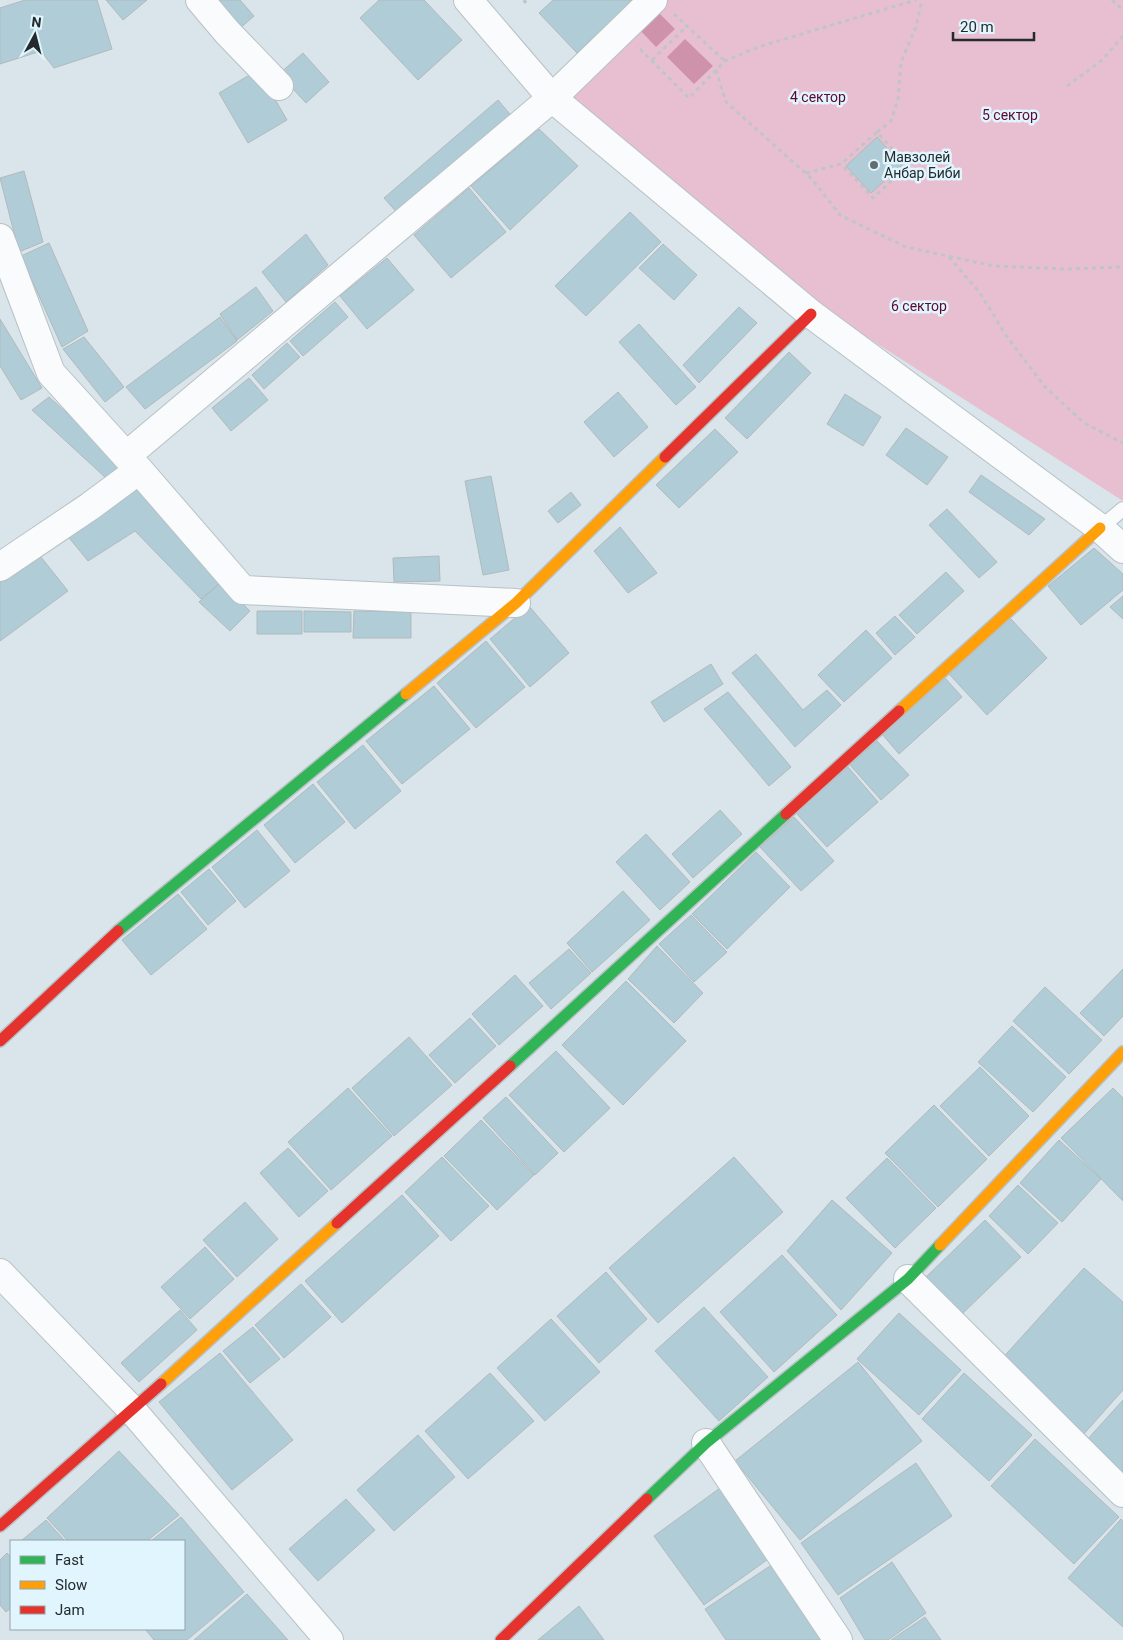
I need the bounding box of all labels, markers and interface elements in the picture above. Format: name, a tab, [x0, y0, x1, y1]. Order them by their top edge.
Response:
north arrow	[10, 10, 60, 60]
scale bar	[953, 10, 1034, 42]
text: N	[31, 14, 42, 31]
text: 20 m	[960, 18, 994, 36]
park label: 4 сектор	[790, 89, 846, 105]
park label: 5 сектор	[982, 107, 1038, 123]
place label: Мавзолей Анбар Биби	[884, 149, 961, 181]
marker: Мавзолей Анбар Биби	[868, 159, 880, 171]
park label: 6 сектор	[891, 298, 947, 314]
legend	[10, 1540, 185, 1630]
text: Fast	[55, 1551, 84, 1569]
text: Slow	[55, 1576, 87, 1594]
text: Jam	[55, 1601, 85, 1619]

